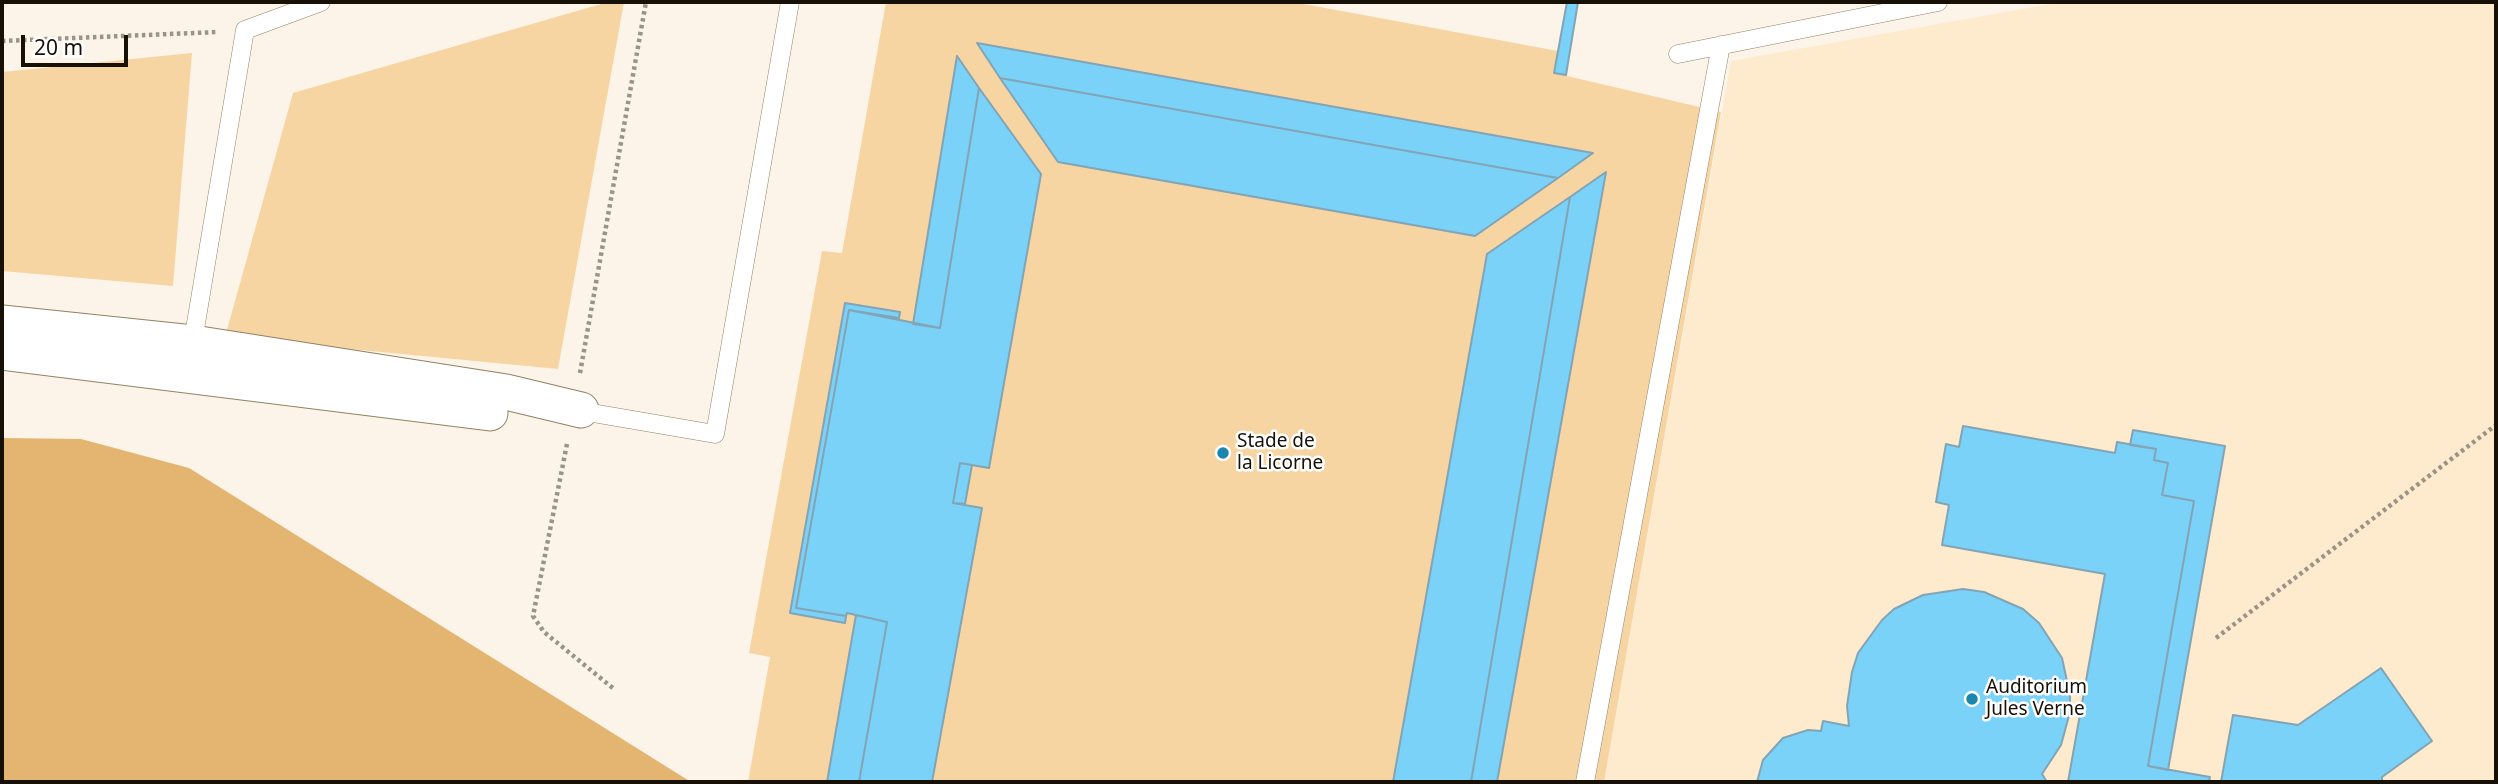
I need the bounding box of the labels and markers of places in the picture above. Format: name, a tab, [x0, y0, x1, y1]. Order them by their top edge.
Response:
place label: Stade de la Licorne	[1237, 431, 1323, 475]
marker: Stade de la Licorne	[1215, 445, 1231, 461]
place label: Auditorium Jules Verne	[1986, 677, 2087, 721]
marker: Auditorium Jules Verne	[1964, 691, 1980, 707]

